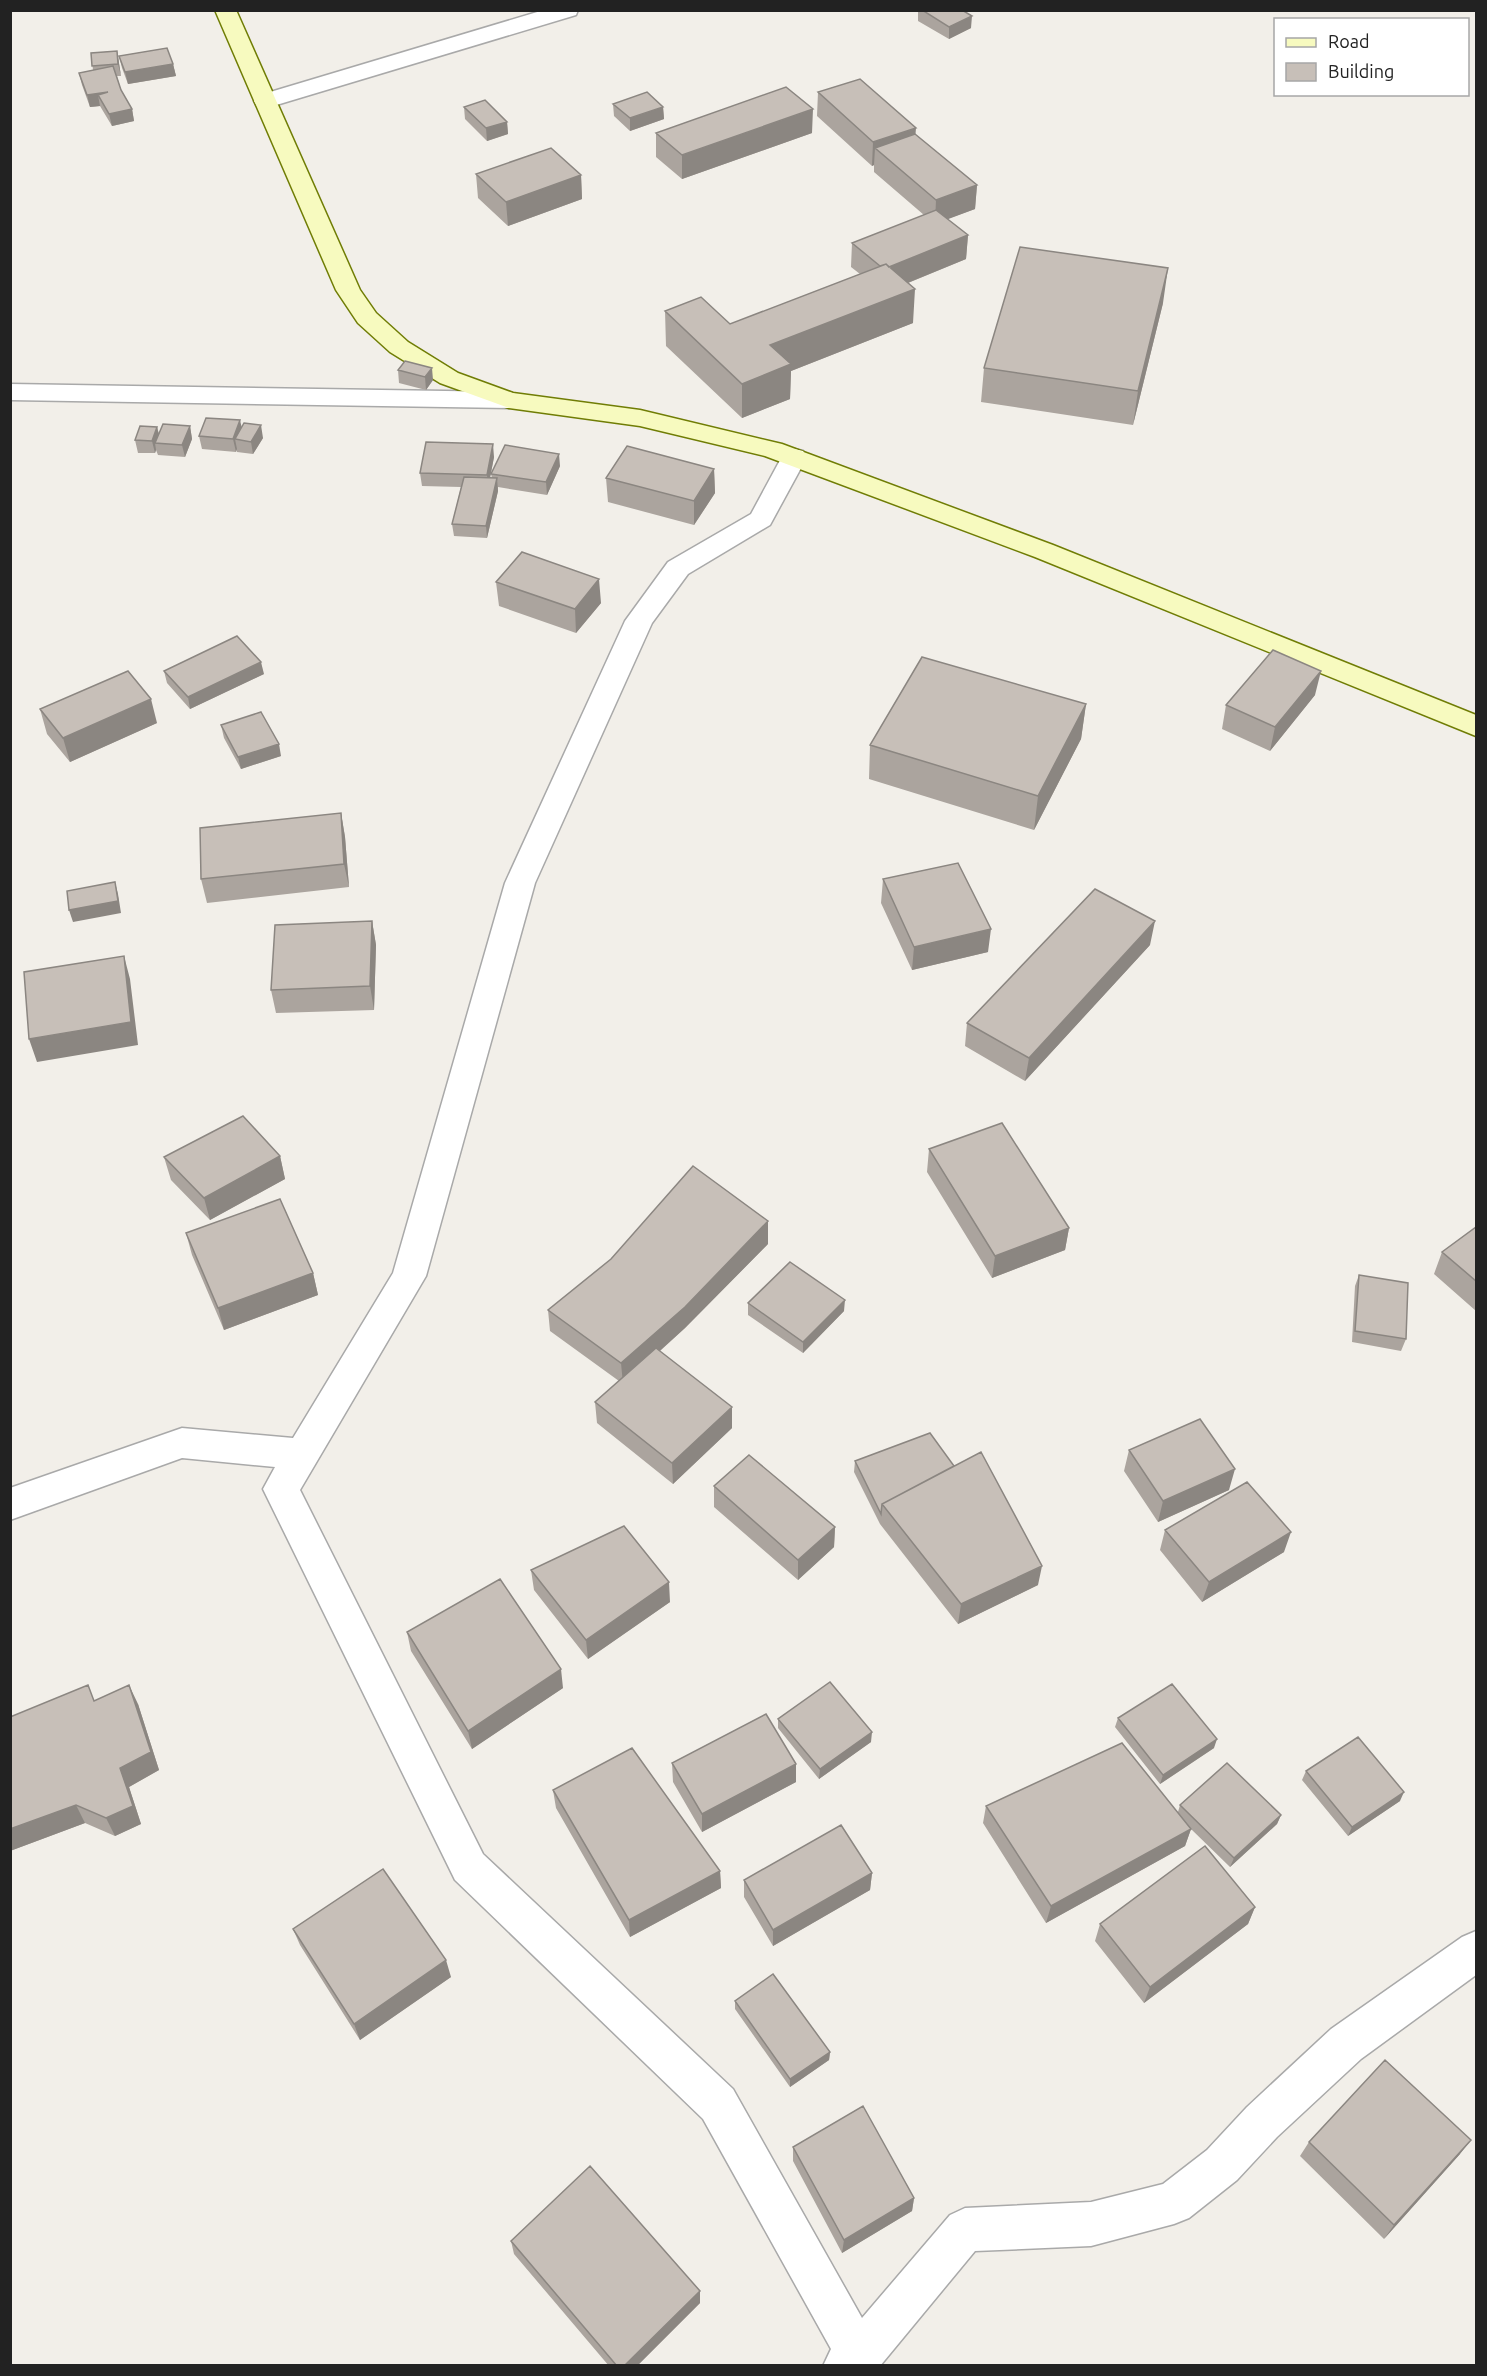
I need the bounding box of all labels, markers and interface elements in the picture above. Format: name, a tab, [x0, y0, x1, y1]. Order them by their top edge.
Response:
legend	[1274, 18, 1469, 96]
text: Road	[1328, 31, 1370, 51]
text: Building	[1328, 61, 1394, 81]

